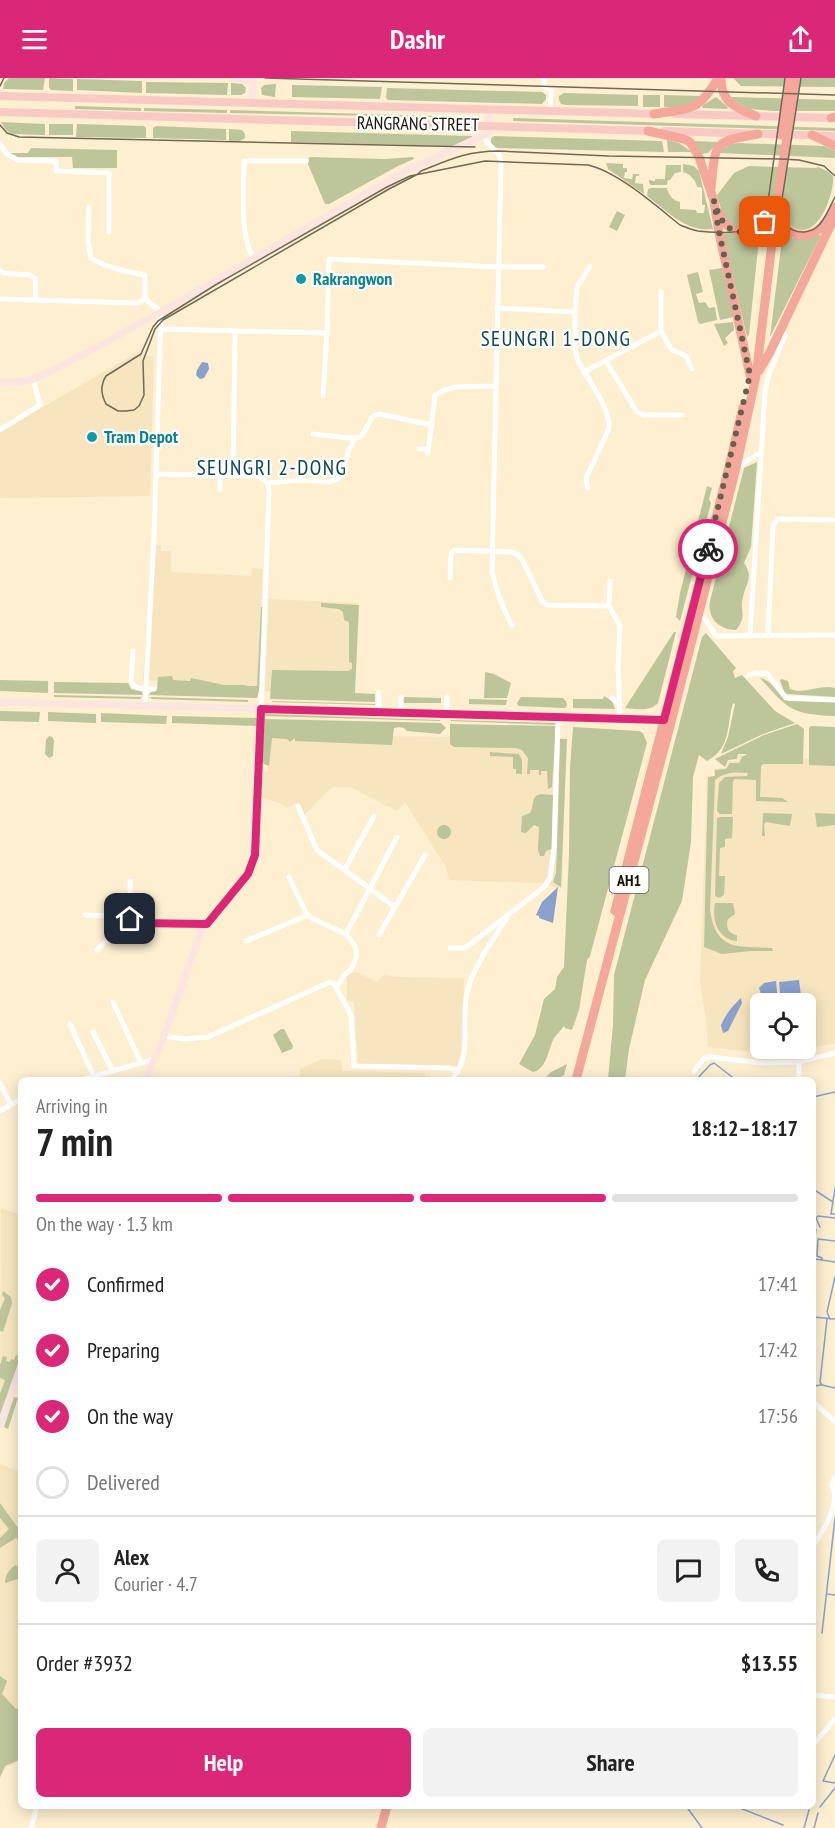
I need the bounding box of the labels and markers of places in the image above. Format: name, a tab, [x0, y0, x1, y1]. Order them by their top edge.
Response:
pin	[739, 196, 790, 247]
place label: Rakrangwon	[313, 267, 392, 290]
marker: Rakrangwon	[294, 272, 308, 286]
place label: Tram Depot	[104, 425, 179, 448]
marker: Tram Depot	[85, 430, 99, 444]
pin	[104, 893, 155, 944]

